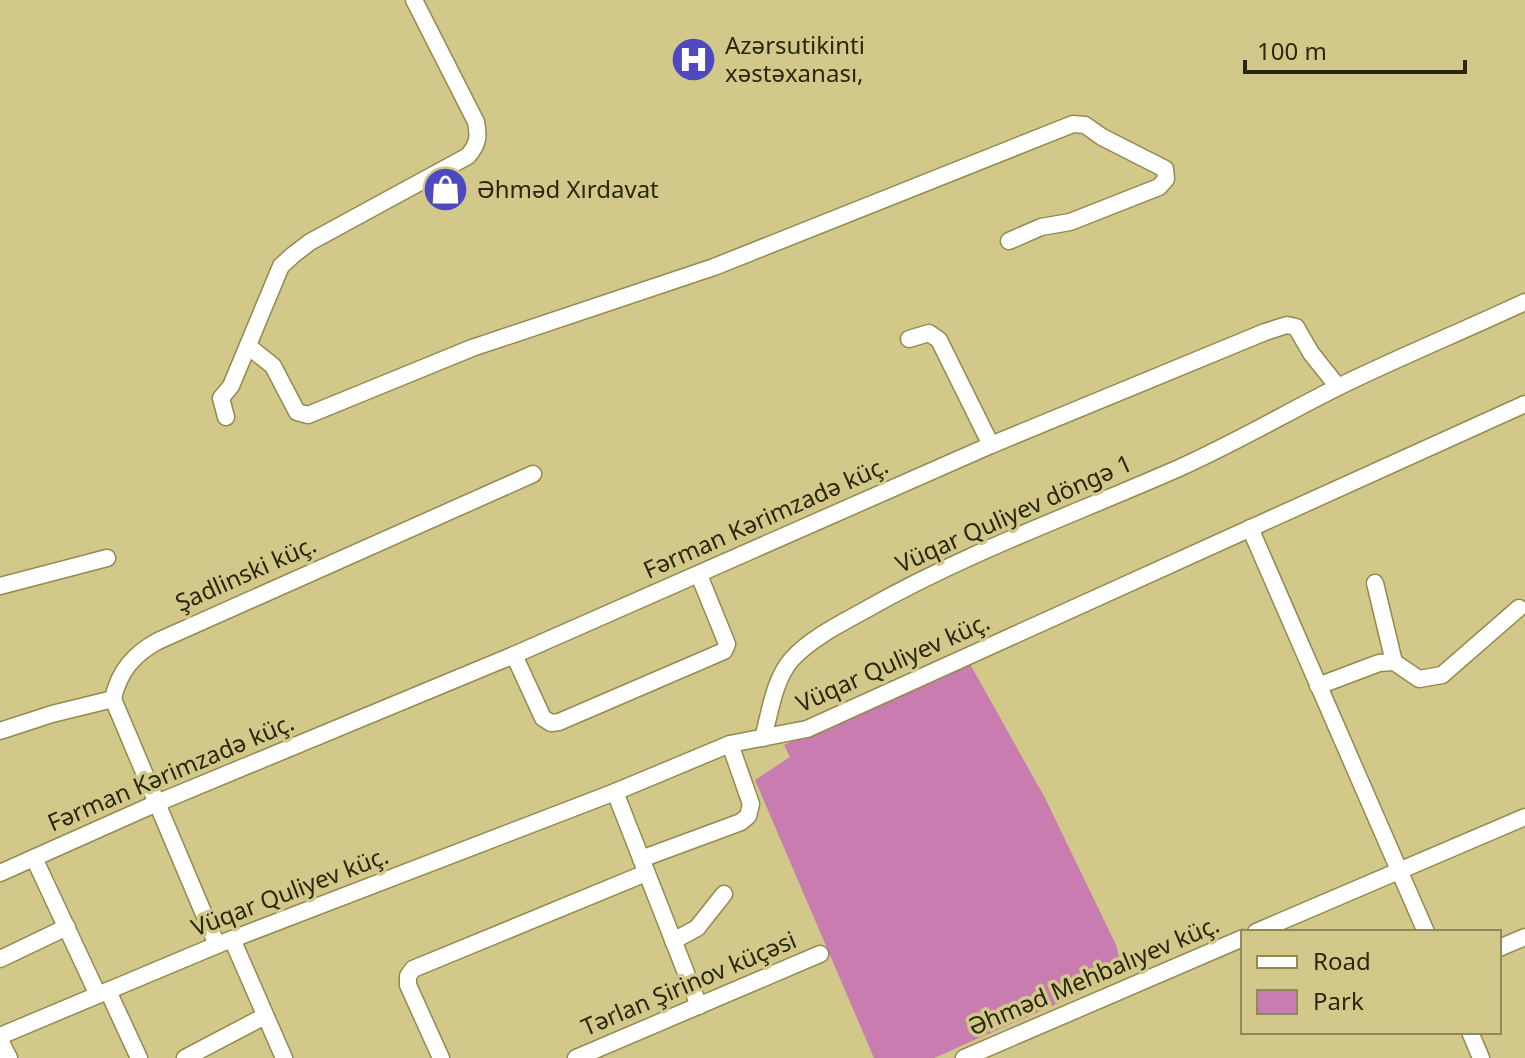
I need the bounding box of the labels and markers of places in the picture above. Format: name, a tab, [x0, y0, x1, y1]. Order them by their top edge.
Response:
place label: Azərsutikinti xəstəxanası,	[725, 28, 865, 89]
hospital icon: Azərsutikinti xəstəxanası,	[670, 36, 718, 84]
shop icon: Əhməd Xırdavat	[422, 166, 470, 214]
place label: Əhməd Xırdavat	[477, 172, 659, 205]

